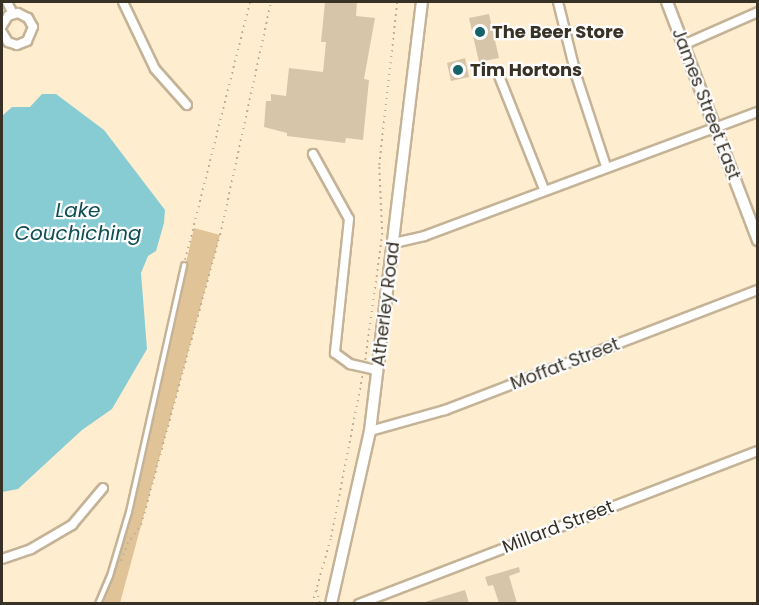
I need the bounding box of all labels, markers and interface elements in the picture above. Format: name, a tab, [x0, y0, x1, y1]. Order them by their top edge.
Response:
place label: The Beer Store	[492, 21, 624, 43]
marker: The Beer Store	[473, 25, 487, 39]
street label: James Street East	[667, 25, 745, 183]
place label: Tim Hortons	[470, 59, 582, 81]
marker: Tim Hortons	[451, 63, 465, 77]
water label: Lake Couchiching	[14, 199, 142, 246]
street label: Atherley Road	[368, 240, 404, 368]
street label: Moffat Street	[507, 333, 623, 395]
street label: Millard Street	[499, 496, 617, 558]

